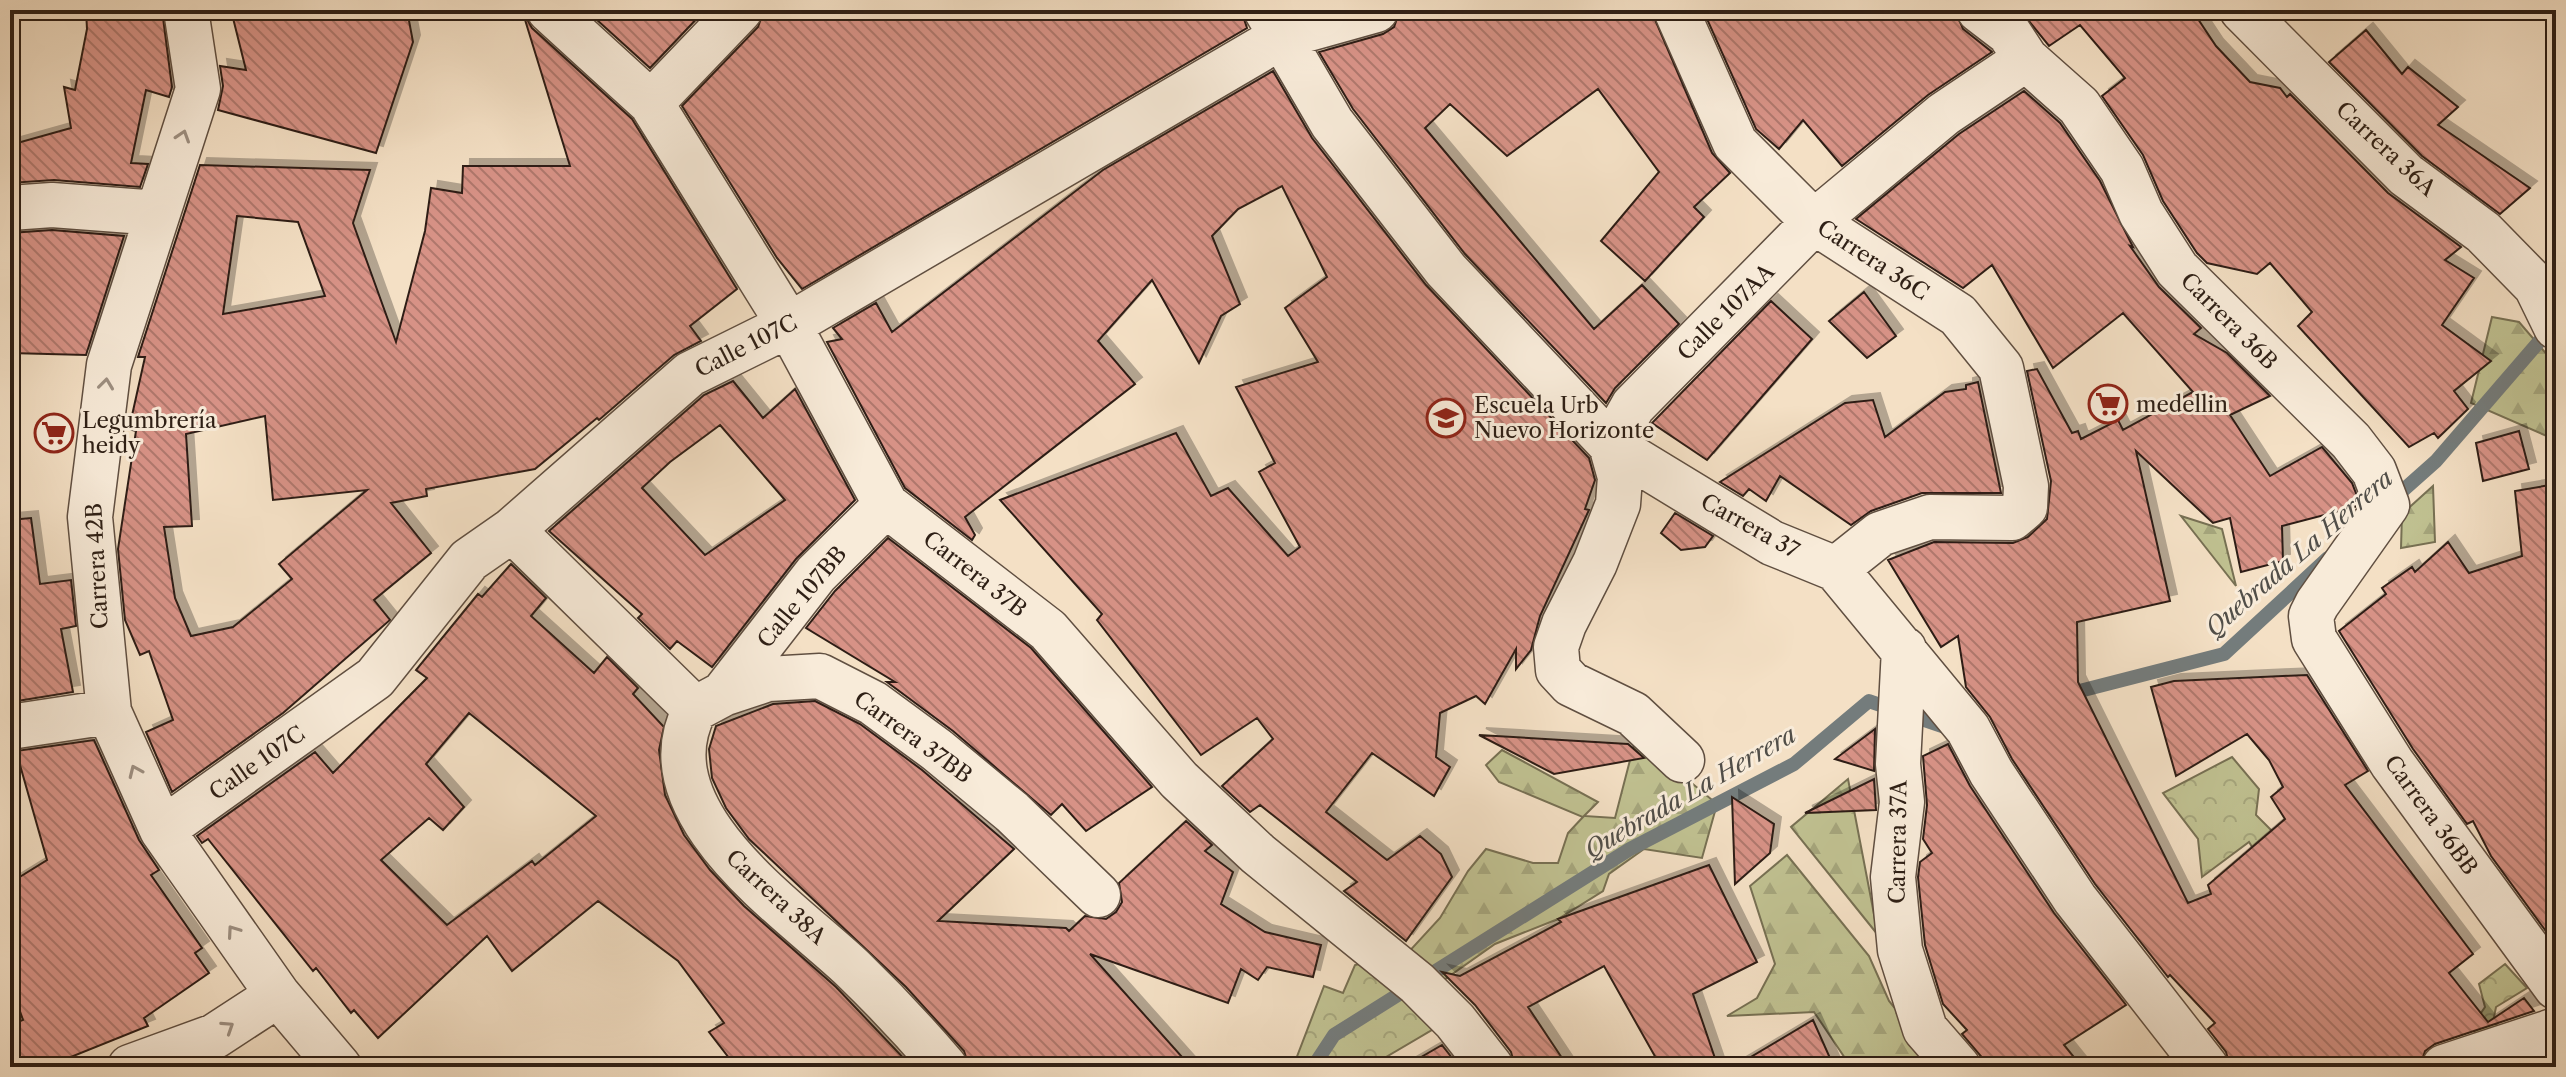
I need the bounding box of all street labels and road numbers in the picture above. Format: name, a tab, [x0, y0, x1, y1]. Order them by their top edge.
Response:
street label: Carrera 36A	[2330, 96, 2442, 203]
street label: Carrera 36C	[1812, 214, 1934, 306]
street label: Calle 107AA	[1672, 258, 1780, 366]
street label: Carrera 36B	[2175, 267, 2283, 375]
street label: Calle 107C	[691, 309, 801, 383]
street label: Carrera 37	[1696, 488, 1804, 564]
street label: Carrera 42B	[80, 502, 114, 630]
street label: Carrera 37B	[918, 525, 1032, 623]
street label: Calle 107BB	[752, 541, 852, 653]
street label: Carrera 37BB	[849, 685, 977, 789]
street label: Calle 107C	[204, 720, 310, 806]
street label: Carrera 36BB	[2379, 750, 2483, 880]
street label: Carrera 37A	[1883, 779, 1913, 904]
street label: Carrera 38A	[720, 844, 832, 951]

